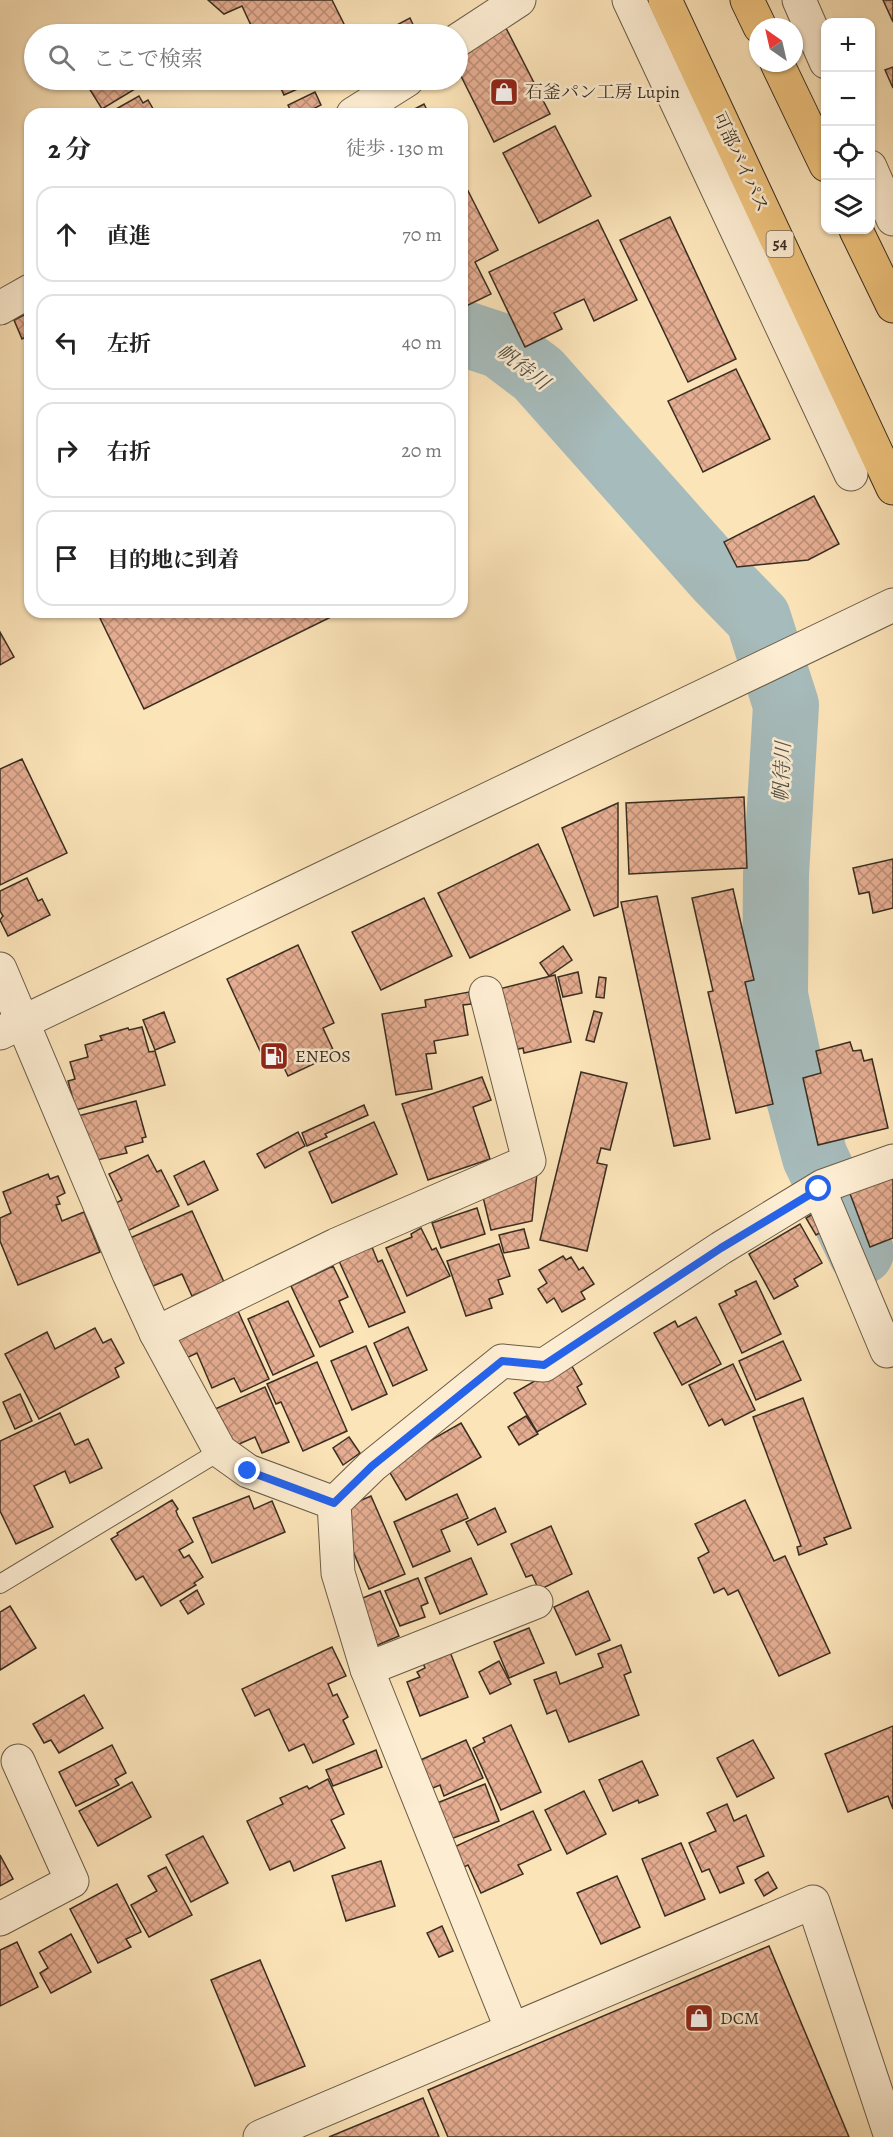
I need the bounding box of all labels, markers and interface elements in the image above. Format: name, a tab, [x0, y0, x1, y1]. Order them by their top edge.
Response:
north arrow	[749, 18, 803, 72]
map controls	[821, 18, 875, 234]
button: +	[821, 18, 875, 72]
search box	[24, 24, 468, 90]
icon: search	[45, 41, 78, 74]
text: ここで検索	[93, 44, 203, 74]
button: −	[821, 72, 875, 126]
shop icon: 石釜パン工房 Lupin	[488, 76, 520, 108]
place label: 石釜パン工房 Lupin	[525, 80, 680, 104]
street label: 可部バイパス	[707, 108, 775, 216]
button: locate	[821, 126, 875, 180]
text: 2 分	[48, 132, 91, 167]
text: 徒歩 · 130 m	[346, 135, 444, 162]
button: layers	[821, 180, 875, 234]
icon: ahead	[50, 218, 83, 251]
text: 直進	[107, 221, 151, 251]
text: 70 m	[402, 221, 442, 248]
road number: 54	[766, 231, 794, 257]
icon: left	[50, 326, 83, 359]
text: 左折	[107, 329, 151, 359]
text: 40 m	[402, 329, 442, 356]
water label: 帆待川	[491, 338, 557, 397]
icon: right	[50, 434, 83, 467]
text: 右折	[107, 437, 151, 467]
text: 20 m	[401, 437, 442, 464]
icon: arrive	[50, 542, 83, 575]
text: 目的地に到着	[107, 545, 239, 575]
water label: 帆待川	[767, 739, 797, 803]
fuel station icon: ENEOS	[258, 1040, 290, 1072]
place label: ENEOS	[295, 1044, 351, 1068]
route start	[805, 1175, 831, 1201]
route end	[234, 1457, 260, 1483]
shop icon: DCM	[683, 2002, 715, 2034]
place label: DCM	[720, 2006, 759, 2030]

